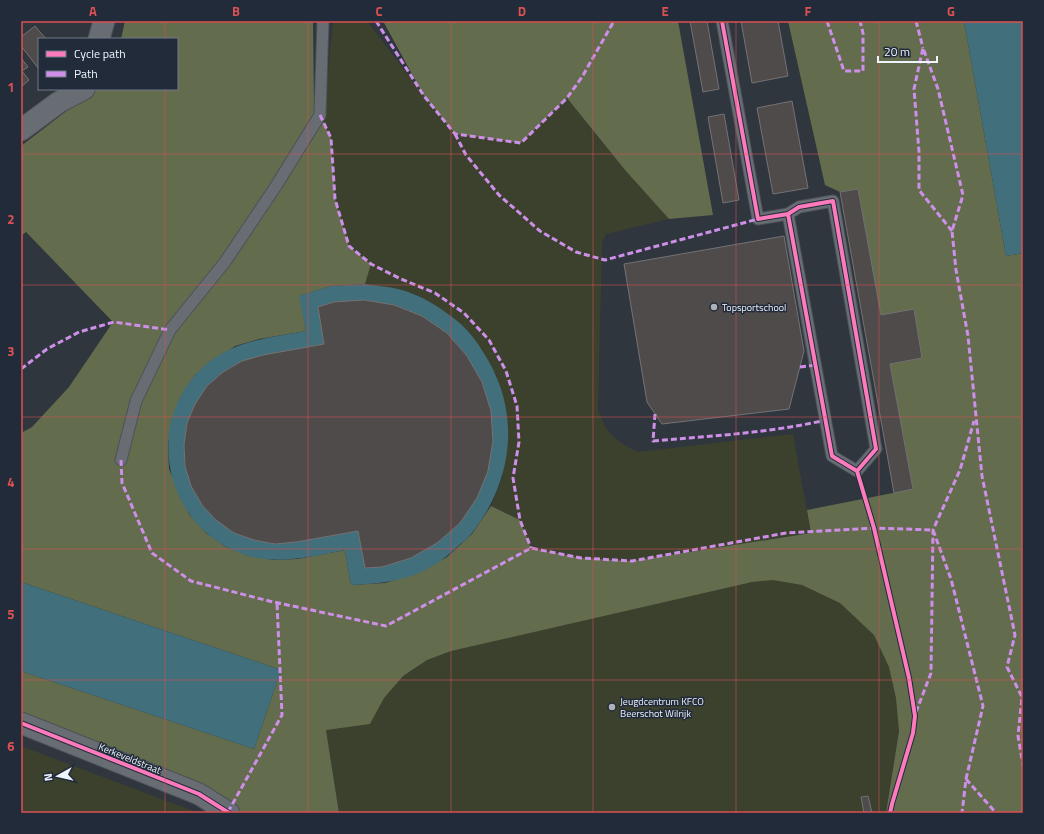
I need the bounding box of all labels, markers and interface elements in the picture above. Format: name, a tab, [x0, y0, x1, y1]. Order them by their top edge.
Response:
text: A	[89, 1, 97, 21]
text: B	[232, 1, 240, 21]
text: C	[375, 1, 383, 21]
text: D	[518, 1, 526, 21]
text: E	[661, 1, 669, 21]
text: F	[805, 1, 812, 21]
text: G	[947, 1, 955, 21]
legend	[38, 38, 178, 90]
scale bar	[878, 38, 937, 64]
text: 20 m	[884, 42, 910, 61]
text: Cycle path	[74, 44, 126, 63]
text: Path	[74, 64, 98, 83]
text: 1	[7, 77, 15, 97]
text: 2	[7, 209, 15, 229]
place label: Topsportschool	[722, 300, 786, 315]
marker: Topsportschool	[709, 302, 719, 312]
text: 3	[7, 341, 15, 361]
text: 4	[7, 472, 15, 492]
text: 5	[7, 604, 15, 624]
place label: Jeugdcentrum KFCO Beerschot Wilrijk	[620, 694, 704, 721]
marker: Jeugdcentrum KFCO Beerschot Wilrijk	[607, 702, 617, 712]
text: 6	[7, 736, 15, 756]
street label: Kerkeveldstraat	[96, 739, 164, 778]
north arrow	[38, 756, 78, 796]
text: N	[40, 773, 57, 782]

